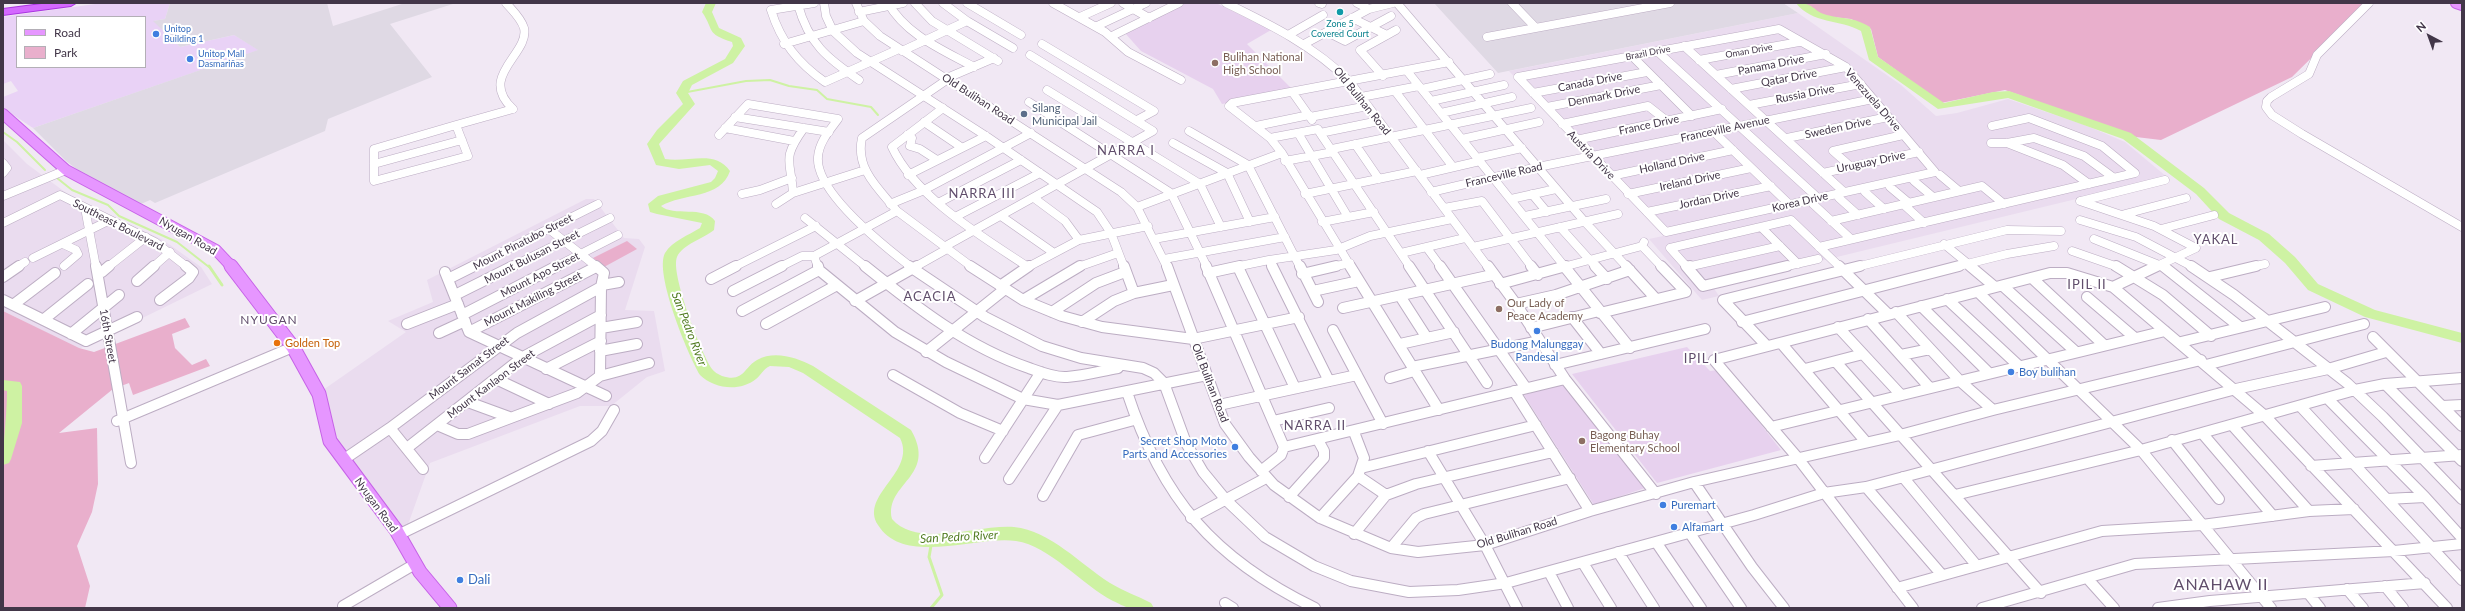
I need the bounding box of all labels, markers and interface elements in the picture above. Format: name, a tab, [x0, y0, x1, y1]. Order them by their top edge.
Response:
marker: Zone 5 Covered Court	[1335, 7, 1345, 17]
legend	[16, 16, 146, 68]
north arrow	[2409, 16, 2449, 56]
place label: Zone 5 Covered Court	[1311, 19, 1369, 40]
text: N	[2413, 19, 2428, 34]
place label: Unitop Building 1	[164, 24, 203, 45]
text: Road	[54, 25, 81, 40]
marker: Unitop Building 1	[151, 29, 161, 39]
street label: Oman Drive	[1725, 42, 1773, 60]
street label: Brazil Drive	[1625, 43, 1671, 63]
text: Park	[54, 45, 77, 60]
place label: Unitop Mall Dasmariñas	[198, 49, 244, 70]
place label: Bulihan National High School	[1223, 50, 1303, 76]
street label: Panama Drive	[1737, 52, 1805, 78]
marker: Unitop Mall Dasmariñas	[185, 54, 195, 64]
marker: Bulihan National High School	[1210, 58, 1220, 68]
street label: Old Bulihan Road	[1331, 64, 1393, 138]
street label: Venezuela Drive	[1842, 66, 1904, 134]
street label: Qatar Drive	[1760, 67, 1818, 89]
street label: Canada Drive	[1557, 69, 1623, 95]
street label: Old Bulihan Road	[939, 71, 1017, 127]
street label: Russia Drive	[1775, 82, 1835, 106]
street label: Denmark Drive	[1567, 83, 1641, 109]
place label: Silang Municipal Jail	[1032, 101, 1097, 127]
marker: Silang Municipal Jail	[1019, 109, 1029, 119]
street label: France Drive	[1618, 112, 1680, 138]
street label: Franceville Avenue	[1679, 113, 1771, 145]
street label: Sweden Drive	[1804, 115, 1872, 141]
street label: Austria Drive	[1564, 128, 1618, 182]
district label: NARRA I	[1097, 143, 1155, 159]
street label: Uruguay Drive	[1835, 148, 1907, 176]
street label: Holland Drive	[1638, 150, 1706, 176]
street label: Franceville Road	[1464, 160, 1544, 190]
street label: Ireland Drive	[1658, 168, 1722, 194]
district label: NARRA III	[948, 186, 1016, 202]
street label: Jordan Drive	[1678, 186, 1740, 212]
street label: Korea Drive	[1771, 189, 1829, 215]
street label: Southeast Boulevard	[71, 196, 165, 254]
street label: Mount Pinatubo Street	[471, 211, 575, 273]
street label: Nyugan Road	[157, 214, 219, 258]
street label: Mount Bulusan Street	[482, 227, 582, 287]
district label: YAKAL	[2193, 232, 2239, 248]
street label: Mount Apo Street	[498, 249, 582, 301]
street label: Mount Makiling Street	[482, 269, 584, 329]
district label: IPIL II	[2067, 277, 2107, 293]
district label: ACACIA	[904, 289, 956, 305]
water label: San Pedro River	[668, 290, 710, 368]
place label: Our Lady of Peace Academy	[1507, 296, 1583, 322]
marker: Our Lady of Peace Academy	[1494, 304, 1504, 314]
street label: 16th Street	[97, 308, 119, 364]
district label: NYUGAN	[240, 313, 298, 327]
marker: Budong Malunggay Pandesal	[1532, 326, 1542, 336]
street label: Mount Samat Street	[426, 334, 512, 402]
place label: Golden Top	[285, 336, 340, 350]
place label: Budong Malunggay Pandesal	[1490, 337, 1584, 363]
marker: Golden Top	[272, 338, 282, 348]
street label: Old Bulihan Road	[1189, 342, 1231, 424]
street label: Mount Kanlaon Street	[445, 347, 537, 421]
district label: IPIL I	[1684, 351, 1718, 367]
place label: Boy bulihan	[2019, 365, 2076, 379]
marker: Boy bulihan	[2006, 367, 2016, 377]
district label: NARRA II	[1284, 418, 1346, 434]
place label: Bagong Buhay Elementary School	[1590, 428, 1680, 454]
place label: Secret Shop Moto Parts and Accessories	[1123, 434, 1227, 460]
marker: Bagong Buhay Elementary School	[1577, 436, 1587, 446]
marker: Secret Shop Moto Parts and Accessories	[1230, 442, 1240, 452]
street label: Nyugan Road	[352, 475, 400, 535]
place label: Puremart	[1671, 498, 1716, 512]
marker: Puremart	[1658, 500, 1668, 510]
street label: Old Bulihan Road	[1475, 514, 1559, 552]
place label: Alfamart	[1682, 520, 1724, 534]
marker: Alfamart	[1669, 522, 1679, 532]
water label: San Pedro River	[920, 528, 998, 546]
place label: Dali	[468, 572, 490, 588]
marker: Dali	[455, 575, 465, 585]
district label: ANAHAW II	[2174, 575, 2268, 595]

